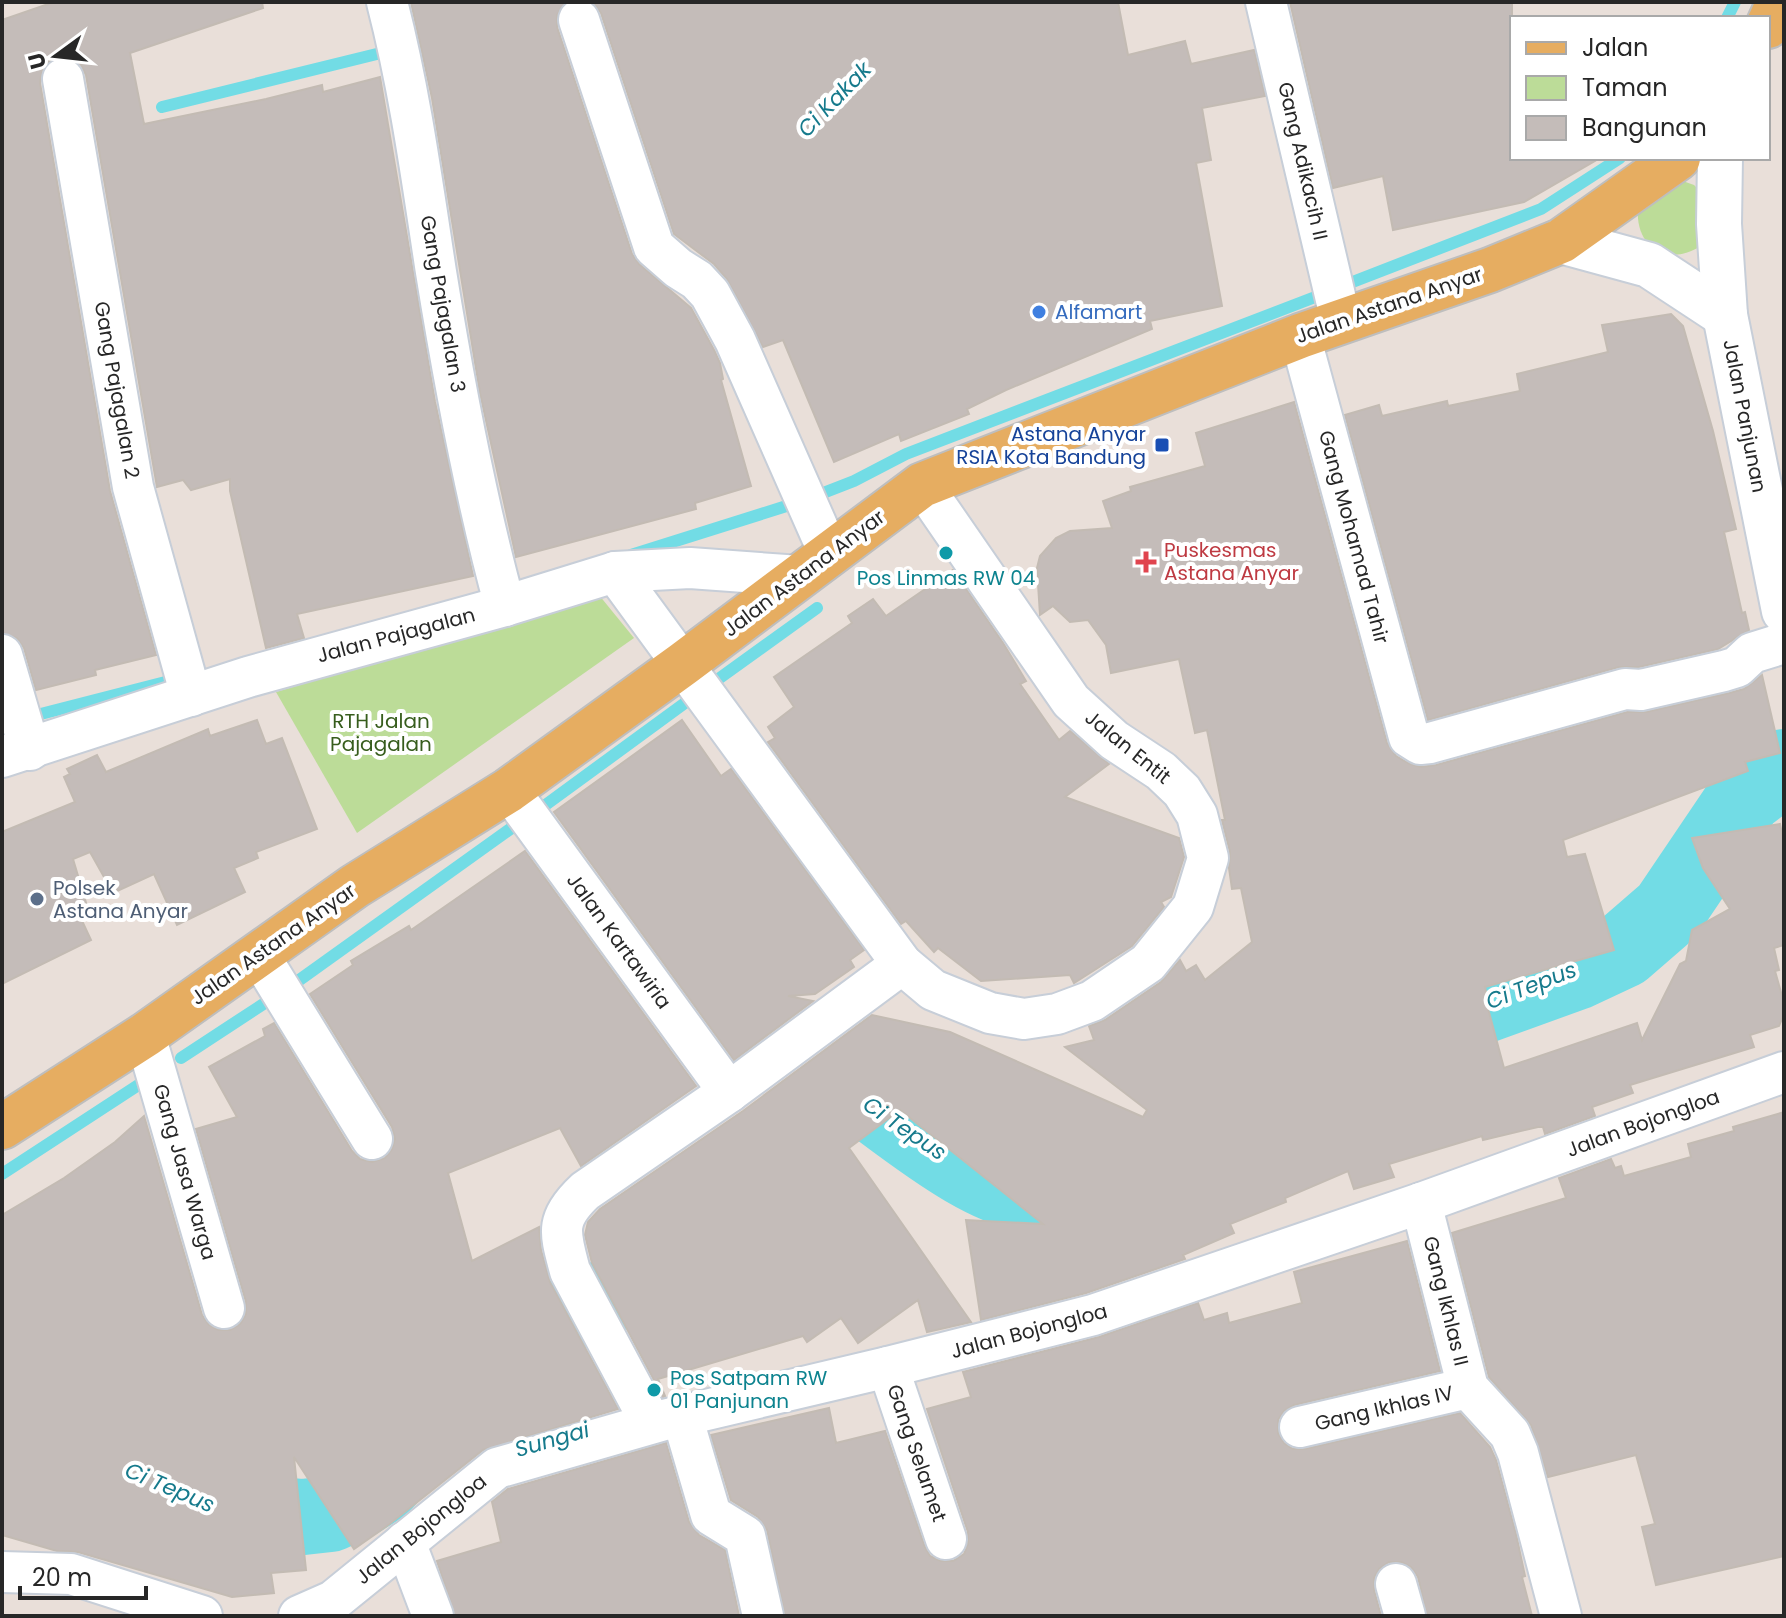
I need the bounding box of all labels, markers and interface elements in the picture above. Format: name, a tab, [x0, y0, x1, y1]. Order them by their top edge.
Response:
north arrow	[16, 16, 96, 96]
legend	[1510, 16, 1770, 160]
text: Jalan	[1582, 31, 1648, 64]
text: U	[20, 50, 54, 73]
water label: Ci Kakak	[790, 53, 879, 144]
text: Taman	[1582, 71, 1668, 104]
street label: Gang Adikacih II	[1271, 79, 1335, 243]
text: Bangunan	[1582, 111, 1707, 144]
street label: Gang Pajagalan 3	[414, 213, 472, 395]
street label: Jalan Astana Anyar	[1292, 260, 1486, 350]
place label: Alfamart	[1055, 298, 1142, 326]
street label: Gang Pajagalan 2	[88, 299, 146, 481]
marker: Alfamart	[1030, 303, 1048, 321]
street label: Jalan Panjunan	[1716, 337, 1774, 495]
place label: Astana Anyar RSIA Kota Bandung	[956, 420, 1146, 471]
street label: Gang Mohamad Tahir	[1312, 427, 1396, 647]
marker: Astana Anyar RSIA Kota Bandung	[1153, 436, 1171, 454]
street label: Jalan Astana Anyar	[717, 503, 891, 643]
place label: Puskesmas Astana Anyar	[1164, 536, 1299, 587]
marker: Pos Linmas RW 04	[937, 544, 955, 562]
marker: Puskesmas Astana Anyar	[1135, 551, 1157, 573]
place label: Pos Linmas RW 04	[857, 564, 1035, 592]
street label: Jalan Pajagalan	[314, 600, 478, 670]
street label: Jalan Entit	[1079, 704, 1177, 790]
park label: RTH Jalan Pajagalan	[330, 707, 432, 758]
street label: Jalan Kartawiria	[560, 867, 678, 1015]
place label: Polsek Astana Anyar	[53, 874, 188, 925]
street label: Jalan Astana Anyar	[185, 876, 361, 1012]
marker: Polsek Astana Anyar	[28, 890, 46, 908]
water label: Ci Tepus	[1481, 954, 1581, 1017]
street label: Gang Jasa Warga	[147, 1081, 223, 1263]
street label: Jalan Bojongloa	[1563, 1082, 1723, 1164]
water label: Ci Tepus	[857, 1089, 953, 1168]
street label: Gang Ikhlas II	[1416, 1233, 1476, 1369]
street label: Jalan Bojongloa	[948, 1297, 1110, 1365]
place label: Pos Satpam RW 01 Panjunan	[670, 1364, 828, 1415]
street label: Gang Ikhlas IV	[1312, 1378, 1457, 1438]
marker: Pos Satpam RW 01 Panjunan	[645, 1381, 663, 1399]
street label: Gang Selamet	[880, 1381, 954, 1525]
water label: Sungai	[511, 1414, 594, 1465]
water label: Ci Tepus	[120, 1455, 220, 1520]
street label: Jalan Bojongloa	[350, 1467, 492, 1591]
scale bar	[20, 1550, 146, 1600]
text: 20 m	[32, 1561, 92, 1594]

